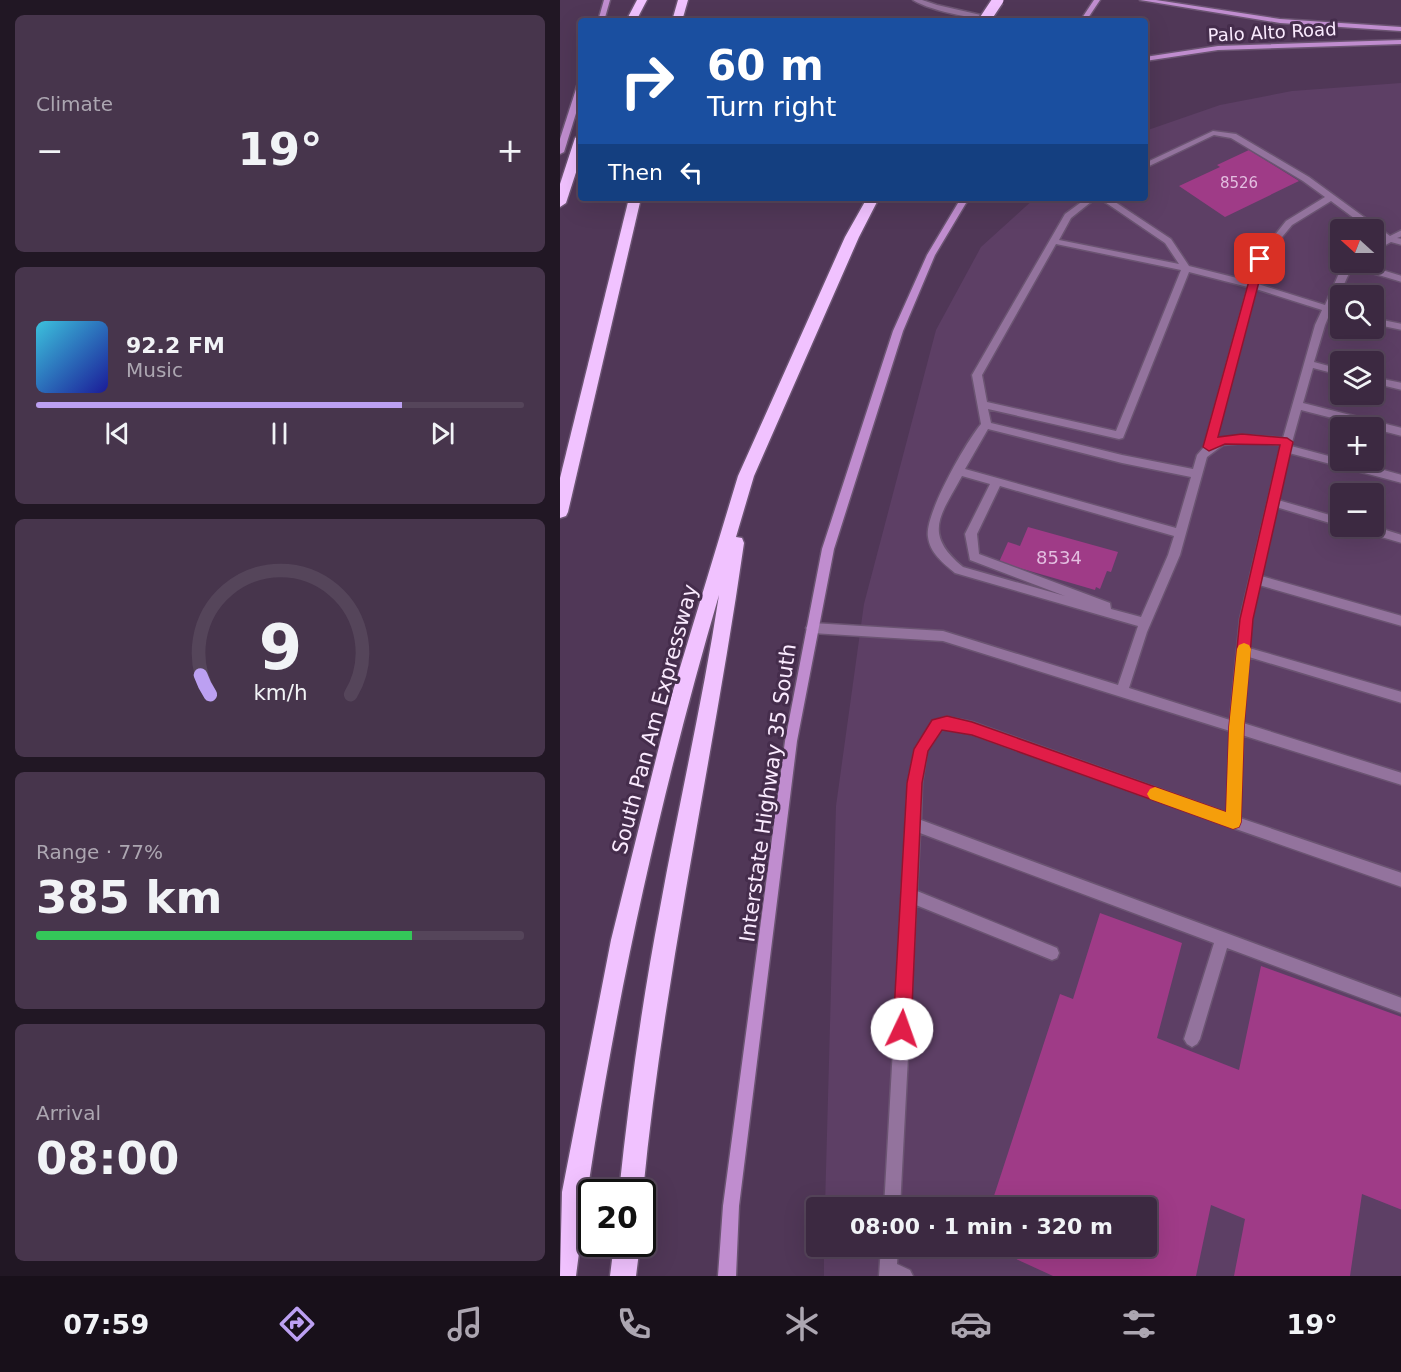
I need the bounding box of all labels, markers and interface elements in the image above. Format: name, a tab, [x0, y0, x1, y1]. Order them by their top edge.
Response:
street label: Palo Alto Road	[1207, 18, 1337, 46]
text: 60 m	[707, 41, 824, 90]
icon: right	[608, 42, 686, 120]
text: Turn right	[707, 91, 836, 122]
text: Climate	[36, 92, 113, 116]
text: 19°	[237, 123, 323, 176]
text: −	[36, 131, 64, 170]
text: +	[496, 131, 524, 170]
icon: left	[675, 156, 708, 189]
text: Then	[608, 160, 663, 185]
house number: 8526	[1220, 174, 1258, 192]
north arrow	[1330, 219, 1384, 273]
map controls	[1330, 219, 1384, 537]
pin	[1234, 233, 1285, 284]
icon: arrive	[1243, 242, 1276, 275]
button: search	[1330, 285, 1384, 339]
text: 92.2 FM	[126, 333, 225, 358]
button: layers	[1330, 351, 1384, 405]
text: Music	[126, 358, 183, 382]
icon: previous	[101, 417, 134, 450]
icon: pause	[263, 417, 296, 450]
icon: next	[426, 417, 459, 450]
button: +	[1330, 417, 1384, 471]
button: −	[1330, 483, 1384, 537]
house number: 8534	[1036, 547, 1082, 568]
street label: South Pan Am Expressway	[607, 582, 703, 856]
text: 9	[258, 611, 302, 684]
street label: Interstate Highway 35 South	[735, 642, 801, 944]
text: km/h	[253, 680, 307, 705]
text: Range · 77%	[36, 840, 163, 864]
text: 385 km	[36, 871, 222, 924]
position arrow	[870, 997, 934, 1061]
text: Arrival	[36, 1101, 101, 1125]
text: 08:00	[36, 1132, 179, 1185]
speed limit sign: 20	[578, 1179, 656, 1257]
text: 08:00 · 1 min · 320 m	[850, 1214, 1113, 1239]
icon: directions	[276, 1303, 318, 1345]
icon: music	[444, 1303, 486, 1345]
icon: phone	[613, 1303, 655, 1345]
icon: climate	[781, 1303, 823, 1345]
icon: car	[950, 1303, 992, 1345]
icon: filters	[1118, 1303, 1160, 1345]
text: 07:59	[63, 1309, 149, 1340]
text: 19°	[1287, 1309, 1338, 1340]

